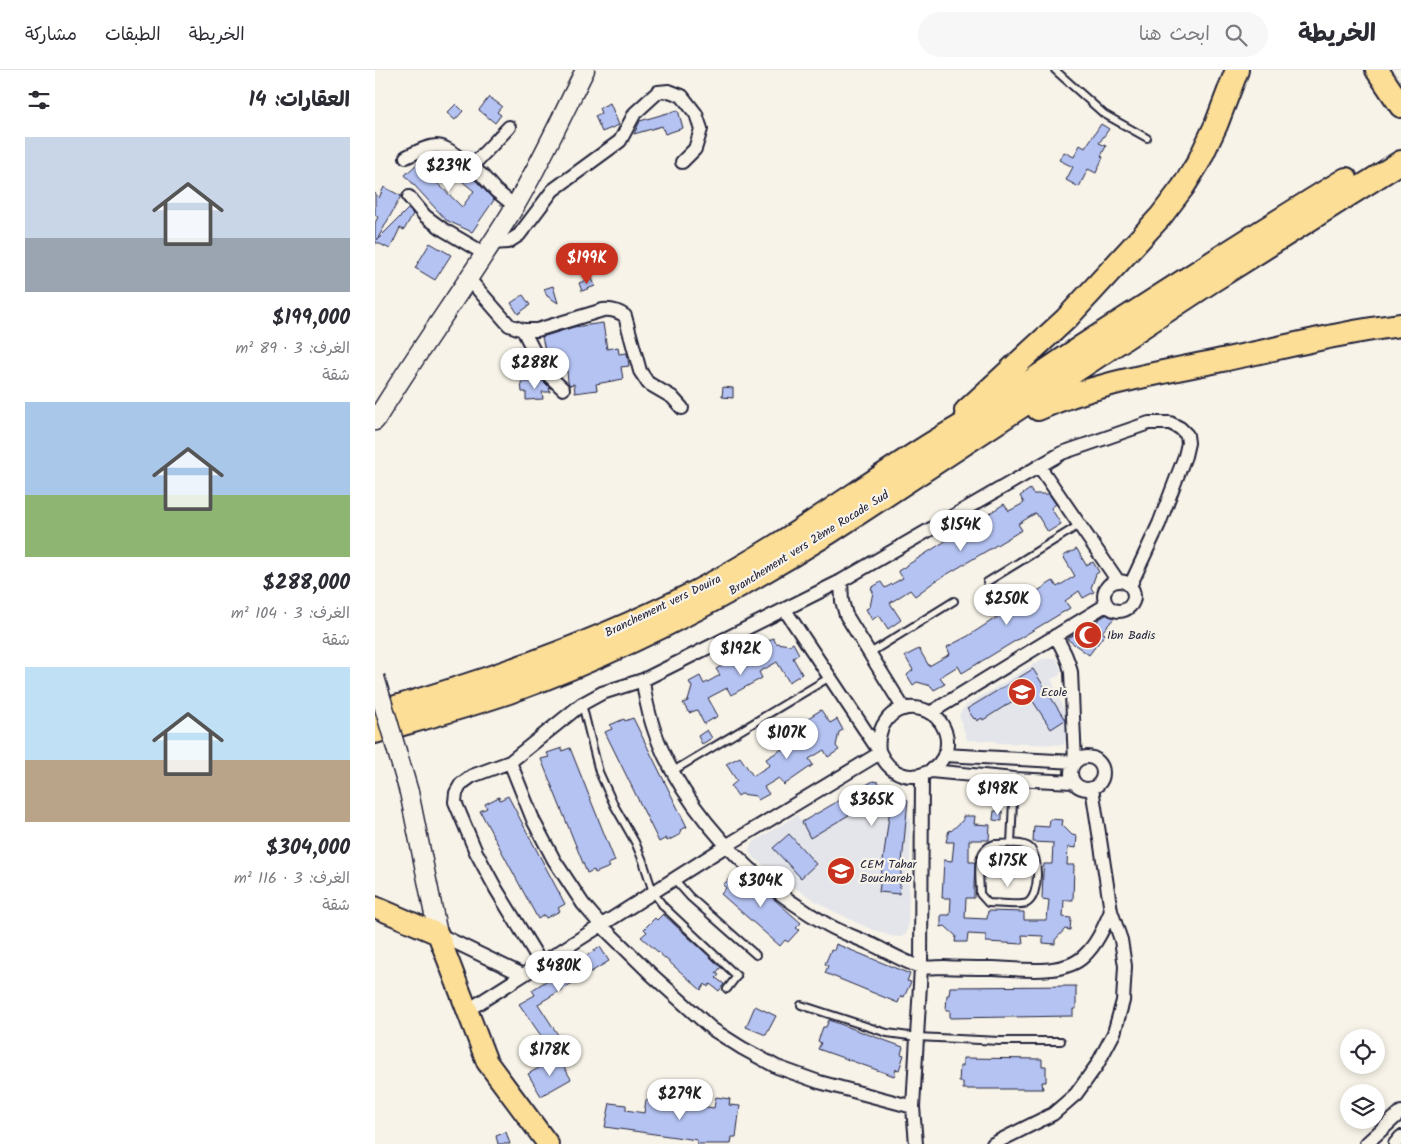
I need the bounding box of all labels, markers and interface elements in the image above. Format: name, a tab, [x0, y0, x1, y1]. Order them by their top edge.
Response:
search box	[918, 12, 1268, 57]
text: الخريطة	[1298, 15, 1376, 54]
text: ابحث هنا	[1139, 20, 1210, 50]
text: مشاركة	[25, 21, 77, 50]
text: الطبقات	[105, 21, 161, 50]
text: الخريطة	[189, 21, 245, 50]
icon: search	[1222, 21, 1250, 49]
text: العقارات: 14	[249, 84, 350, 117]
icon: filters	[25, 86, 53, 114]
pin: $239K	[414, 150, 484, 193]
text: $239K	[426, 154, 472, 179]
icon: home	[143, 169, 233, 259]
pin: $199K	[552, 242, 622, 285]
text: $199K	[567, 246, 607, 271]
text: $199,000	[272, 302, 350, 335]
text: الغرف: 3 · 89 m²	[235, 336, 350, 361]
pin: $288K	[500, 348, 570, 390]
text: $288K	[511, 351, 559, 376]
text: شقة	[322, 363, 350, 388]
icon: home	[143, 434, 233, 524]
street label: Branchement vers 2ème Rocade Sud	[725, 485, 894, 600]
pin: $154K	[926, 510, 996, 552]
text: $154K	[941, 513, 981, 538]
text: $288,000	[263, 567, 350, 600]
street label: Branchement vers Douira	[602, 569, 725, 642]
pin: $250K	[972, 584, 1042, 626]
text: $250K	[985, 587, 1029, 612]
text: الغرف: 3 · 104 m²	[231, 601, 350, 626]
mosque icon: Ibn Badis	[1073, 620, 1103, 650]
place label: Ibn Badis	[1107, 626, 1155, 645]
text: شقة	[322, 628, 350, 653]
pin: $192K	[706, 634, 776, 676]
text: $192K	[720, 637, 762, 662]
school or university icon: Ecole	[1007, 677, 1037, 707]
place label: Ecole	[1041, 683, 1068, 702]
icon: home	[143, 699, 233, 789]
pin: $107K	[752, 718, 822, 760]
text: $107K	[767, 721, 807, 746]
pin: $198K	[963, 774, 1033, 816]
text: $198K	[977, 777, 1019, 802]
pin: $365K	[837, 784, 907, 827]
text: $365K	[850, 788, 894, 813]
text: $304,000	[266, 832, 350, 865]
pin: $175K	[973, 846, 1043, 888]
text: $175K	[988, 849, 1028, 874]
place label: CEM Tahar Bouchareb	[860, 855, 918, 888]
school or university icon: CEM Tahar Bouchareb	[826, 856, 856, 886]
text: الغرف: 3 · 116 m²	[234, 866, 350, 891]
pin: $304K	[726, 866, 796, 908]
text: $304K	[739, 869, 783, 894]
text: شقة	[322, 893, 350, 918]
pin: $480K	[524, 950, 594, 993]
text: $480K	[536, 954, 582, 979]
map controls	[1340, 1029, 1385, 1129]
button: locate	[1340, 1029, 1385, 1074]
pin: $178K	[515, 1034, 585, 1077]
text: $178K	[530, 1038, 570, 1063]
pin: $279K	[645, 1078, 715, 1121]
text: $279K	[658, 1082, 702, 1107]
button: layers	[1340, 1084, 1385, 1129]

